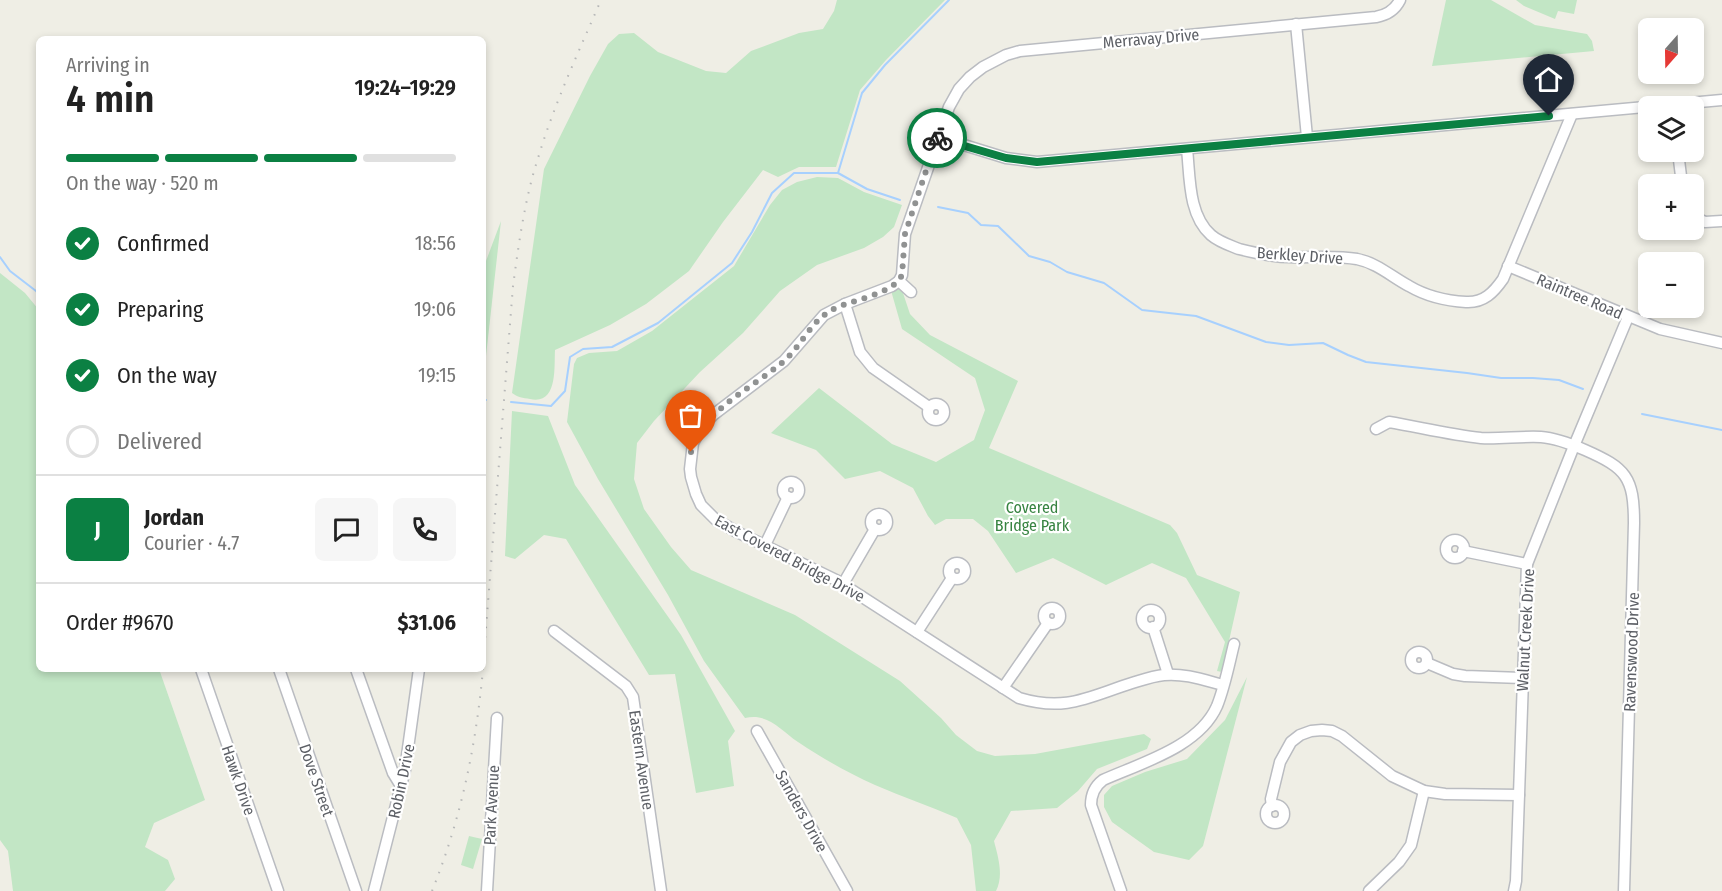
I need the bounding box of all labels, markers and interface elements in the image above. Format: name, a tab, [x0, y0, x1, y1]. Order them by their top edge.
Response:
north arrow	[1638, 18, 1704, 84]
map controls	[1638, 18, 1704, 318]
street label: Merravay Drive	[1102, 25, 1200, 52]
text: Arriving in	[66, 53, 150, 77]
pin	[1523, 54, 1574, 116]
icon: home	[1532, 63, 1565, 96]
text: 19:24–19:29	[355, 74, 456, 101]
text: 4 min	[66, 76, 155, 122]
button: layers	[1638, 96, 1704, 162]
courier	[907, 108, 967, 168]
icon: bike	[921, 122, 954, 155]
text: On the way · 520 m	[66, 171, 219, 195]
button: +	[1638, 174, 1704, 240]
icon: check	[66, 227, 99, 260]
text: Confirmed	[117, 230, 210, 257]
text: 18:56	[415, 231, 456, 255]
street label: Berkley Drive	[1256, 243, 1344, 268]
button: −	[1638, 252, 1704, 318]
street label: Raintree Road	[1534, 270, 1626, 323]
icon: check	[66, 293, 99, 326]
text: Preparing	[117, 296, 203, 323]
text: 19:06	[414, 297, 456, 321]
icon: check	[66, 359, 99, 392]
text: On the way	[117, 362, 217, 389]
text: 19:15	[418, 363, 456, 387]
pin	[665, 390, 716, 452]
icon: bag	[674, 399, 707, 432]
text: Delivered	[117, 428, 202, 455]
button: chat	[315, 498, 378, 561]
button: phone	[393, 498, 456, 561]
park label: Covered Bridge Park	[995, 498, 1070, 535]
text: Jordan	[144, 504, 204, 531]
street label: East Covered Bridge Drive	[712, 511, 868, 606]
text: J	[94, 516, 101, 543]
text: Courier · 4.7	[144, 531, 239, 555]
street label: Walnut Creek Drive	[1513, 568, 1538, 692]
street label: Ravenswood Drive	[1620, 592, 1643, 712]
text: Order #9670	[66, 609, 174, 636]
text: $31.06	[398, 609, 456, 636]
street label: Eastern Avenue	[625, 709, 658, 811]
street label: Dove Street	[295, 741, 338, 820]
street label: Robin Drive	[384, 742, 419, 820]
street label: Hawk Drive	[218, 743, 259, 818]
street label: Park Avenue	[480, 764, 503, 846]
street label: Sanders Drive	[771, 767, 832, 856]

